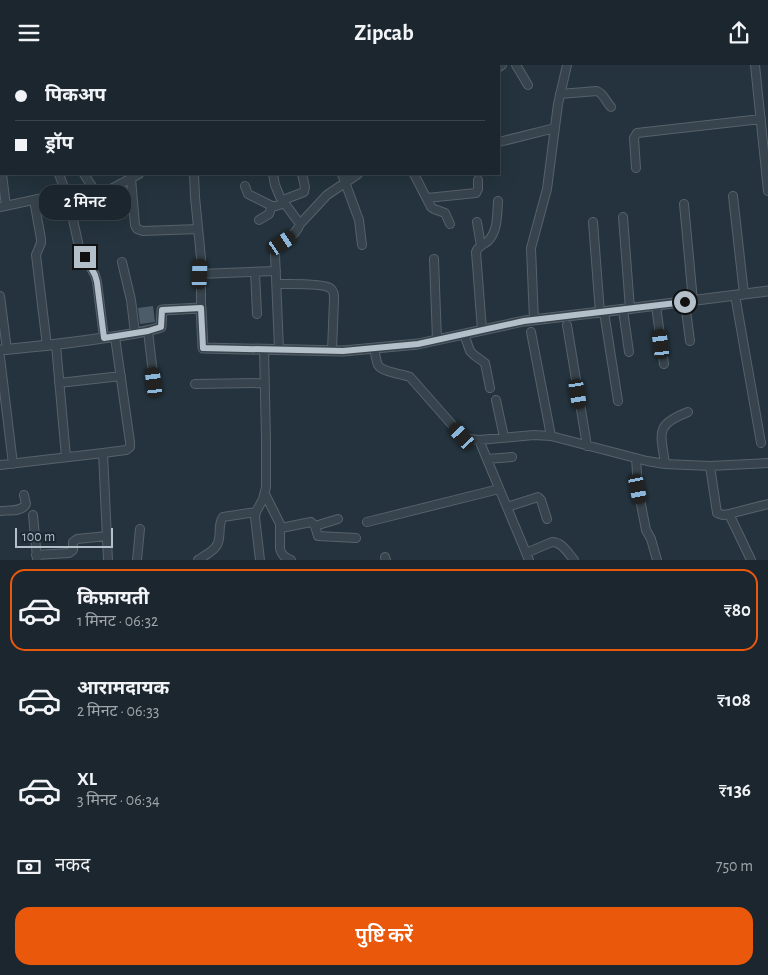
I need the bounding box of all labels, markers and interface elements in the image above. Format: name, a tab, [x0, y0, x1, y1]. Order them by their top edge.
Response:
icon: menu	[15, 19, 43, 47]
icon: share	[725, 19, 753, 47]
text: Zipcab	[354, 22, 414, 44]
text: पिकअप	[45, 86, 106, 105]
text: ड्रॉप	[45, 134, 73, 153]
callout: 2 मिनट	[39, 185, 131, 219]
text: 2 मिनट	[64, 194, 106, 210]
car	[265, 228, 298, 258]
route end	[74, 246, 96, 268]
car	[191, 259, 208, 289]
route start	[674, 291, 696, 313]
car	[651, 328, 670, 360]
car	[144, 366, 163, 398]
car	[568, 378, 587, 410]
car	[446, 420, 477, 452]
car	[627, 473, 648, 505]
scale bar	[15, 525, 112, 548]
text: 100 m	[22, 530, 55, 544]
icon: car	[17, 588, 62, 633]
text: किफ़ायती	[77, 589, 149, 608]
text: ₹80	[724, 601, 751, 620]
text: 1 मिनट · 06:32	[77, 613, 158, 629]
icon: car	[17, 678, 62, 723]
text: आरामदायक	[77, 679, 169, 698]
text: ₹108	[717, 691, 751, 710]
text: 2 मिनट · 06:33	[77, 703, 159, 719]
icon: car	[17, 768, 62, 813]
text: XL	[77, 770, 97, 789]
text: ₹136	[719, 781, 751, 800]
text: 3 मिनट · 06:34	[77, 792, 160, 808]
icon: cash	[15, 853, 43, 881]
text: नकद	[55, 856, 90, 875]
text: 750 m	[716, 858, 753, 874]
button: पुष्टि करें	[15, 907, 753, 965]

